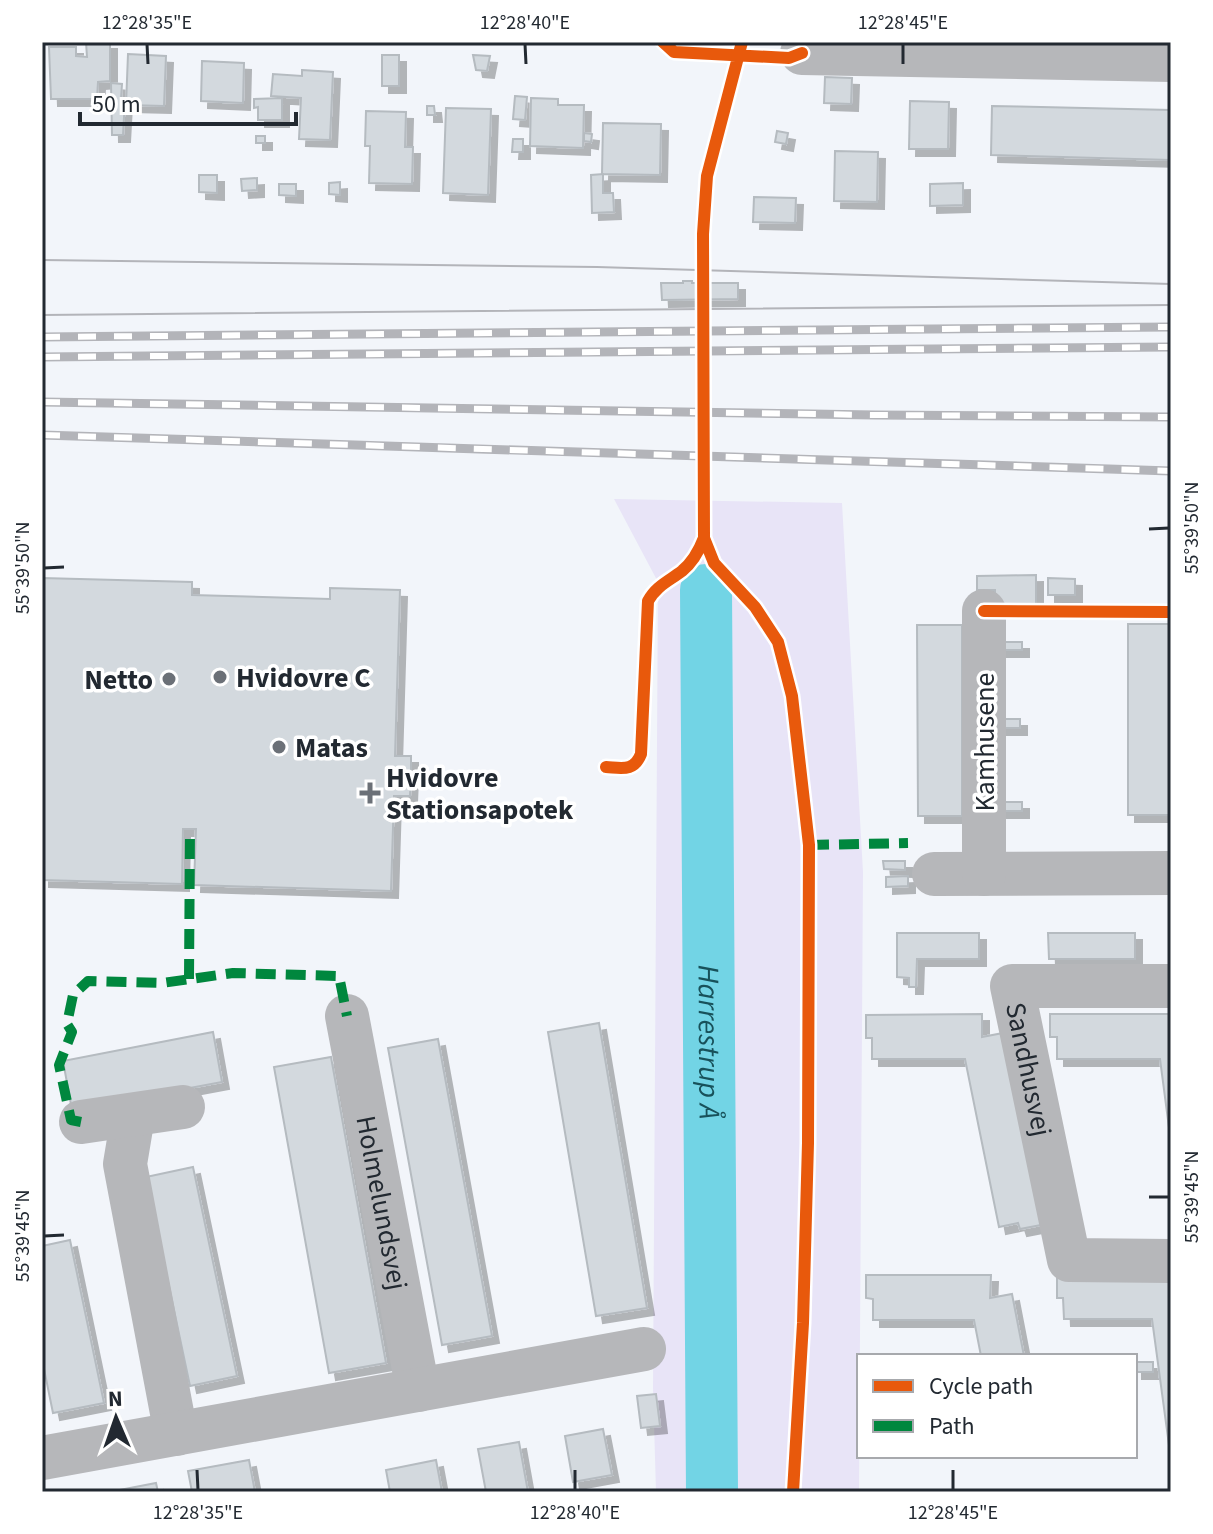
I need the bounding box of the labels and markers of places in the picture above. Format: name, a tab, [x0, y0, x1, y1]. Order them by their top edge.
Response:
place label: Hvidovre C	[236, 658, 371, 698]
place label: Netto	[84, 660, 153, 700]
marker: Hvidovre C	[211, 668, 229, 686]
marker: Netto	[160, 670, 178, 688]
place label: Matas	[295, 728, 368, 768]
marker: Matas	[270, 738, 288, 756]
place label: Hvidovre Stationsapotek	[386, 758, 574, 830]
marker: Hvidovre Stationsapotek	[361, 784, 379, 802]

